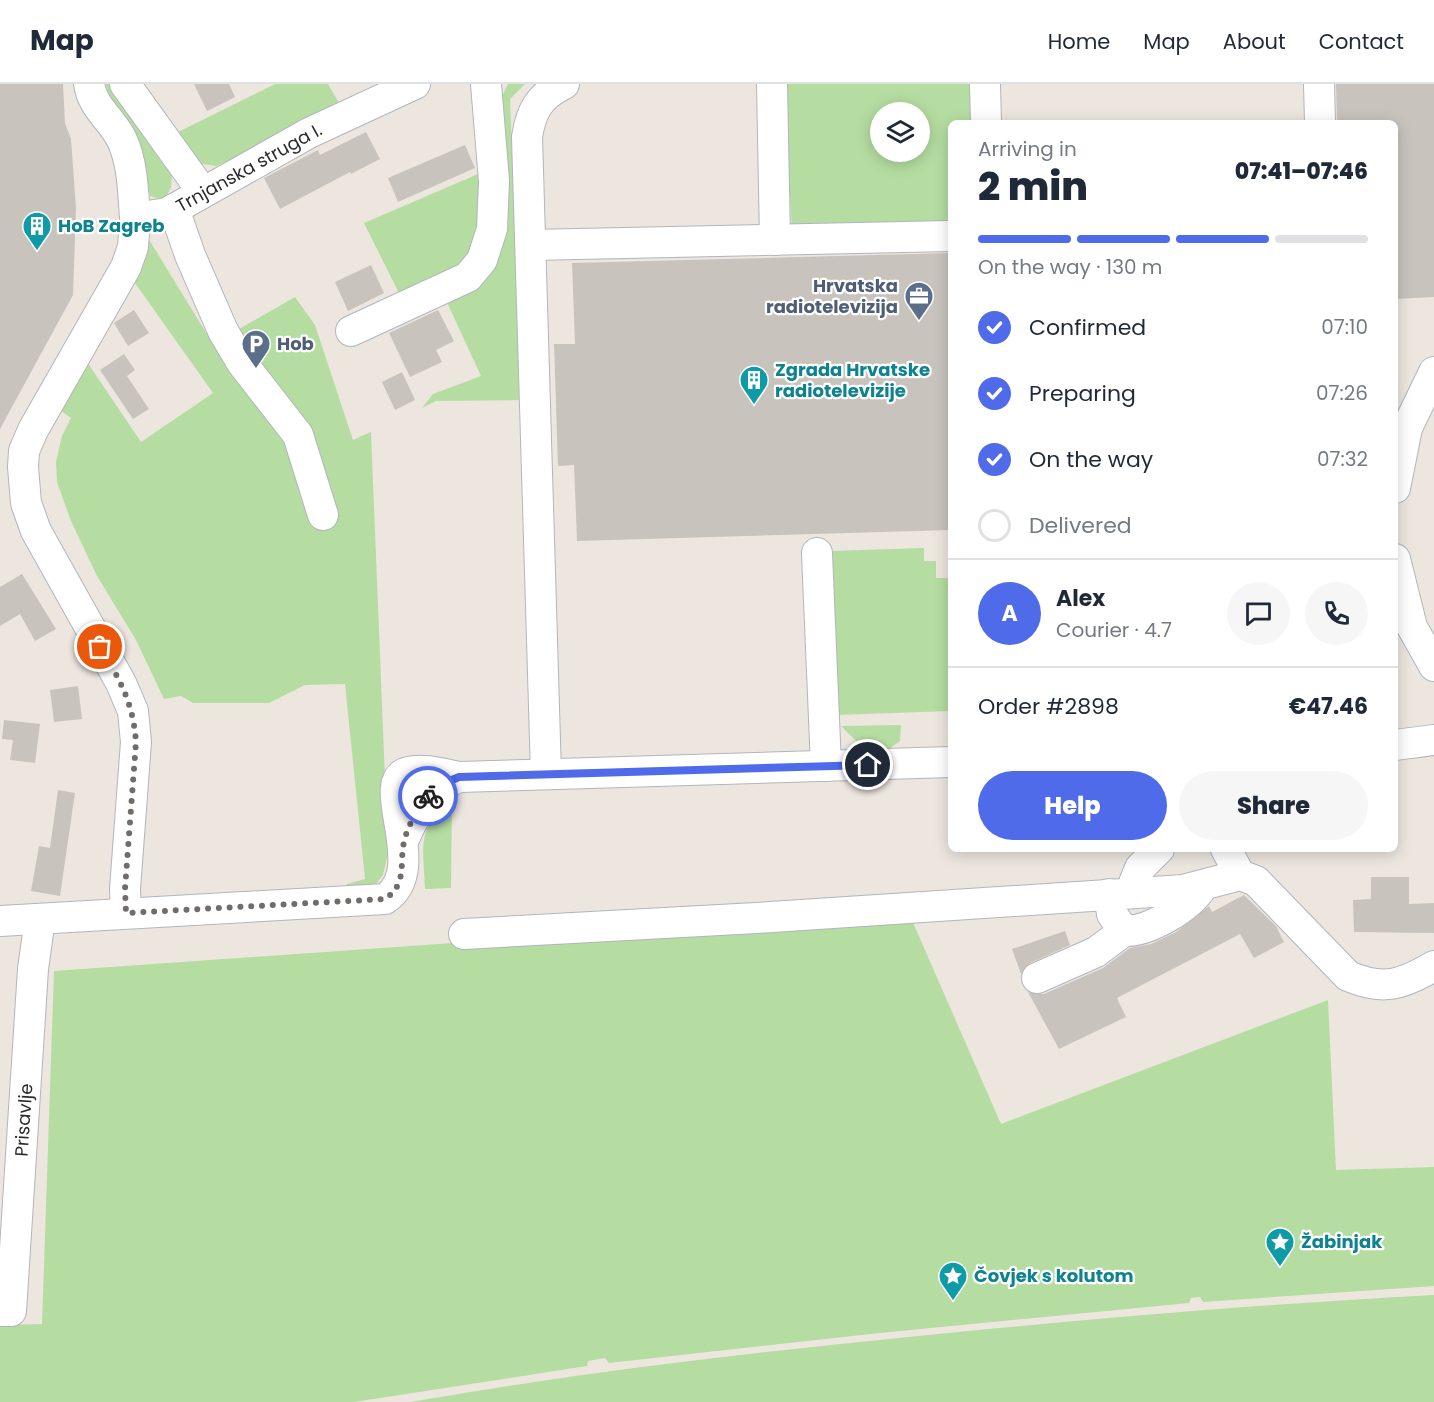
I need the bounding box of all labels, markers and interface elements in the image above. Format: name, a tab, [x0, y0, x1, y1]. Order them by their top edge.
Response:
text: Map	[30, 21, 94, 60]
text: Home	[1048, 27, 1110, 56]
text: Map	[1143, 27, 1190, 56]
text: About	[1223, 27, 1286, 56]
text: Contact	[1319, 27, 1404, 56]
map controls	[870, 102, 930, 162]
button: layers	[870, 102, 930, 162]
street label: Trnjanska struga I.	[171, 117, 326, 218]
text: Arriving in	[978, 135, 1077, 163]
text: 07:41–07:46	[1235, 156, 1368, 187]
text: 2 min	[978, 159, 1088, 214]
building icon: HoB Zagreb	[21, 210, 53, 252]
place label: HoB Zagreb	[58, 213, 165, 238]
text: On the way · 130 m	[978, 253, 1162, 281]
place label: Hrvatska radiotelevizija	[766, 273, 898, 319]
office icon: Hrvatska radiotelevizija	[903, 280, 935, 322]
icon: check	[978, 311, 1011, 344]
text: Confirmed	[1029, 312, 1146, 343]
text: 07:10	[1321, 313, 1368, 341]
parking icon: Hob	[240, 328, 272, 370]
place label: Hob	[277, 331, 314, 356]
place label: Zgrada Hrvatske radiotelevizije	[775, 357, 930, 403]
building icon: Zgrada Hrvatske radiotelevizije	[738, 364, 770, 406]
icon: check	[978, 377, 1011, 410]
text: Preparing	[1029, 378, 1136, 409]
text: 07:26	[1316, 379, 1368, 407]
icon: check	[978, 443, 1011, 476]
text: On the way	[1029, 444, 1153, 475]
text: 07:32	[1317, 445, 1368, 473]
text: Delivered	[1029, 510, 1132, 541]
button: chat	[1227, 582, 1290, 645]
button: phone	[1305, 582, 1368, 645]
text: Alex	[1056, 583, 1105, 614]
text: A	[1001, 598, 1018, 629]
text: Courier · 4.7	[1056, 616, 1172, 644]
pin	[74, 621, 125, 672]
icon: bag	[83, 630, 116, 663]
text: Order #2898	[978, 691, 1119, 722]
text: €47.46	[1289, 691, 1368, 722]
pin	[842, 739, 893, 790]
icon: home	[851, 748, 884, 781]
courier	[398, 766, 458, 826]
button: Help	[978, 771, 1167, 840]
button: Share	[1179, 771, 1368, 840]
icon: bike	[412, 780, 445, 813]
street label: Prisavlje	[8, 1083, 39, 1157]
place icon: Žabinjak	[1264, 1226, 1296, 1268]
place label: Žabinjak	[1301, 1229, 1383, 1254]
place icon: Čovjek s kolutom	[937, 1260, 969, 1302]
place label: Čovjek s kolutom	[974, 1263, 1134, 1288]

